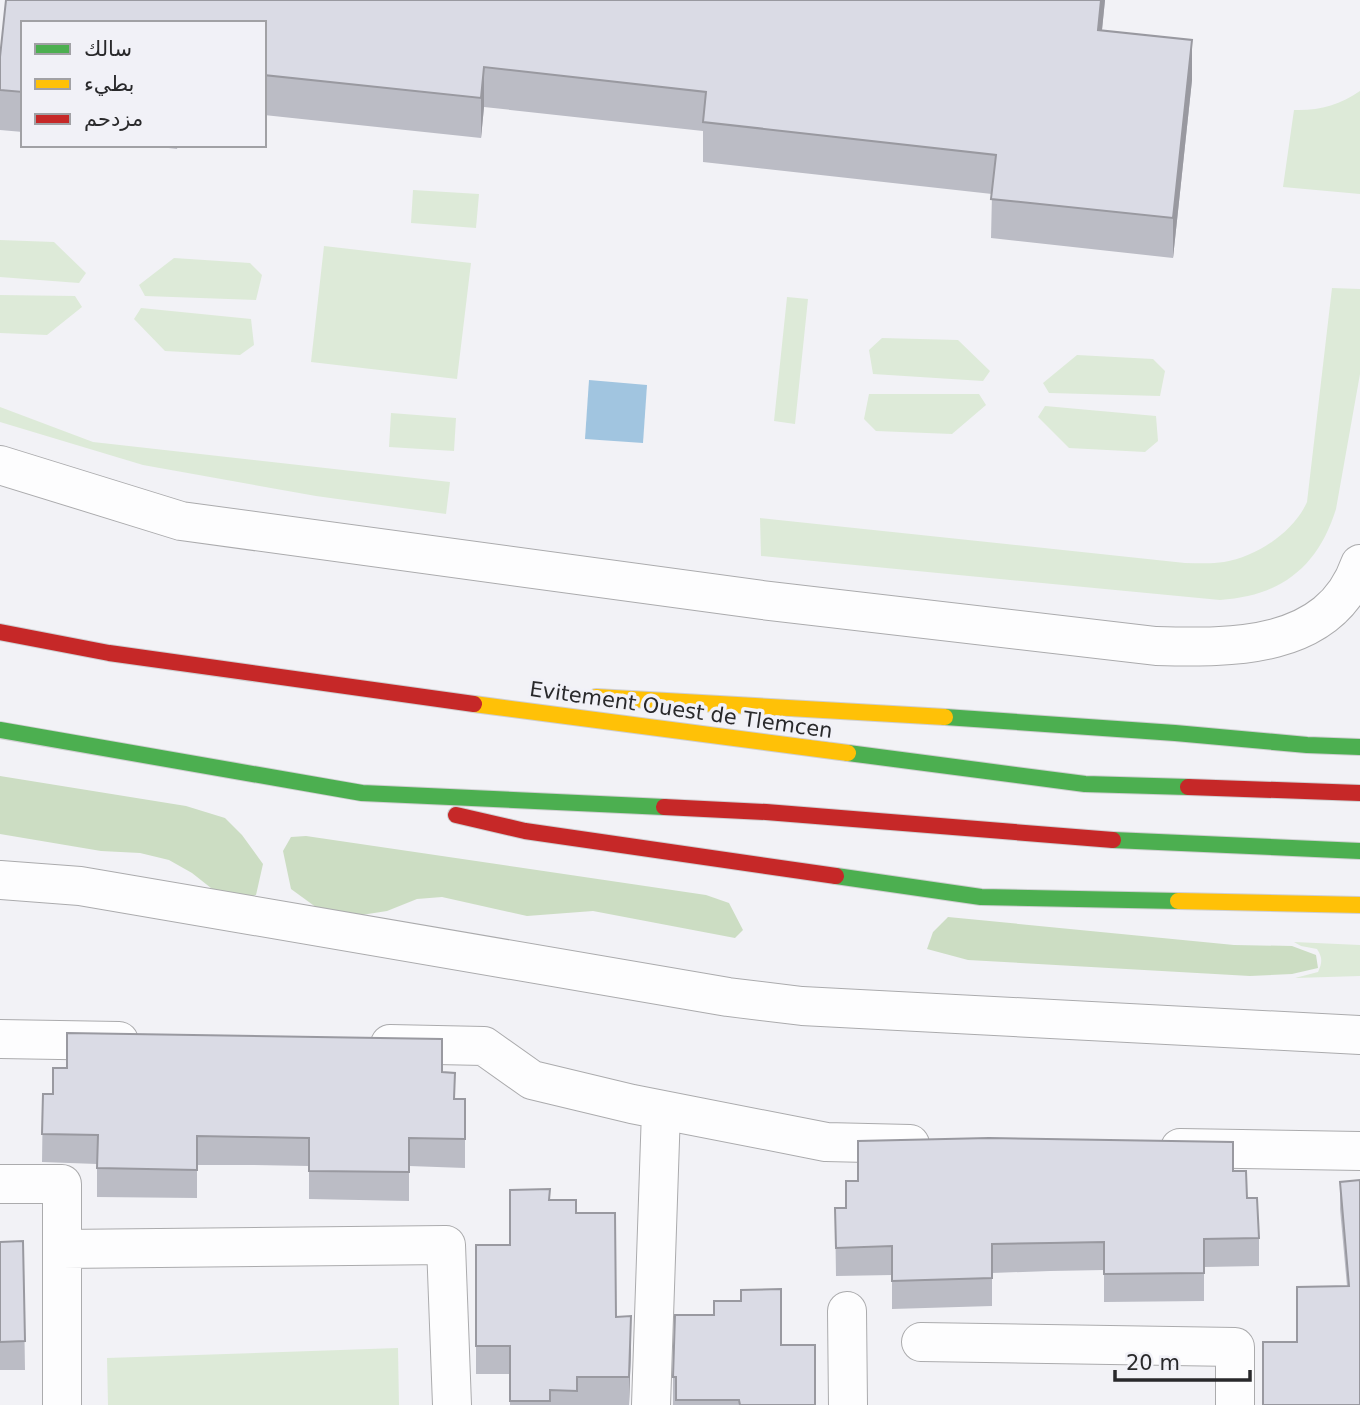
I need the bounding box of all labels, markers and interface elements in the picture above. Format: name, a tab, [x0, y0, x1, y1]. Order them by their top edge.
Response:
legend	[21, 21, 266, 147]
text: سالك	[84, 37, 132, 61]
text: بطيء	[84, 72, 134, 96]
text: مزدحم	[84, 107, 143, 132]
street label: Evitement Ouest de Tlemcen	[528, 677, 834, 743]
scale bar	[1115, 1338, 1250, 1382]
text: 20 m	[1126, 1351, 1180, 1375]

